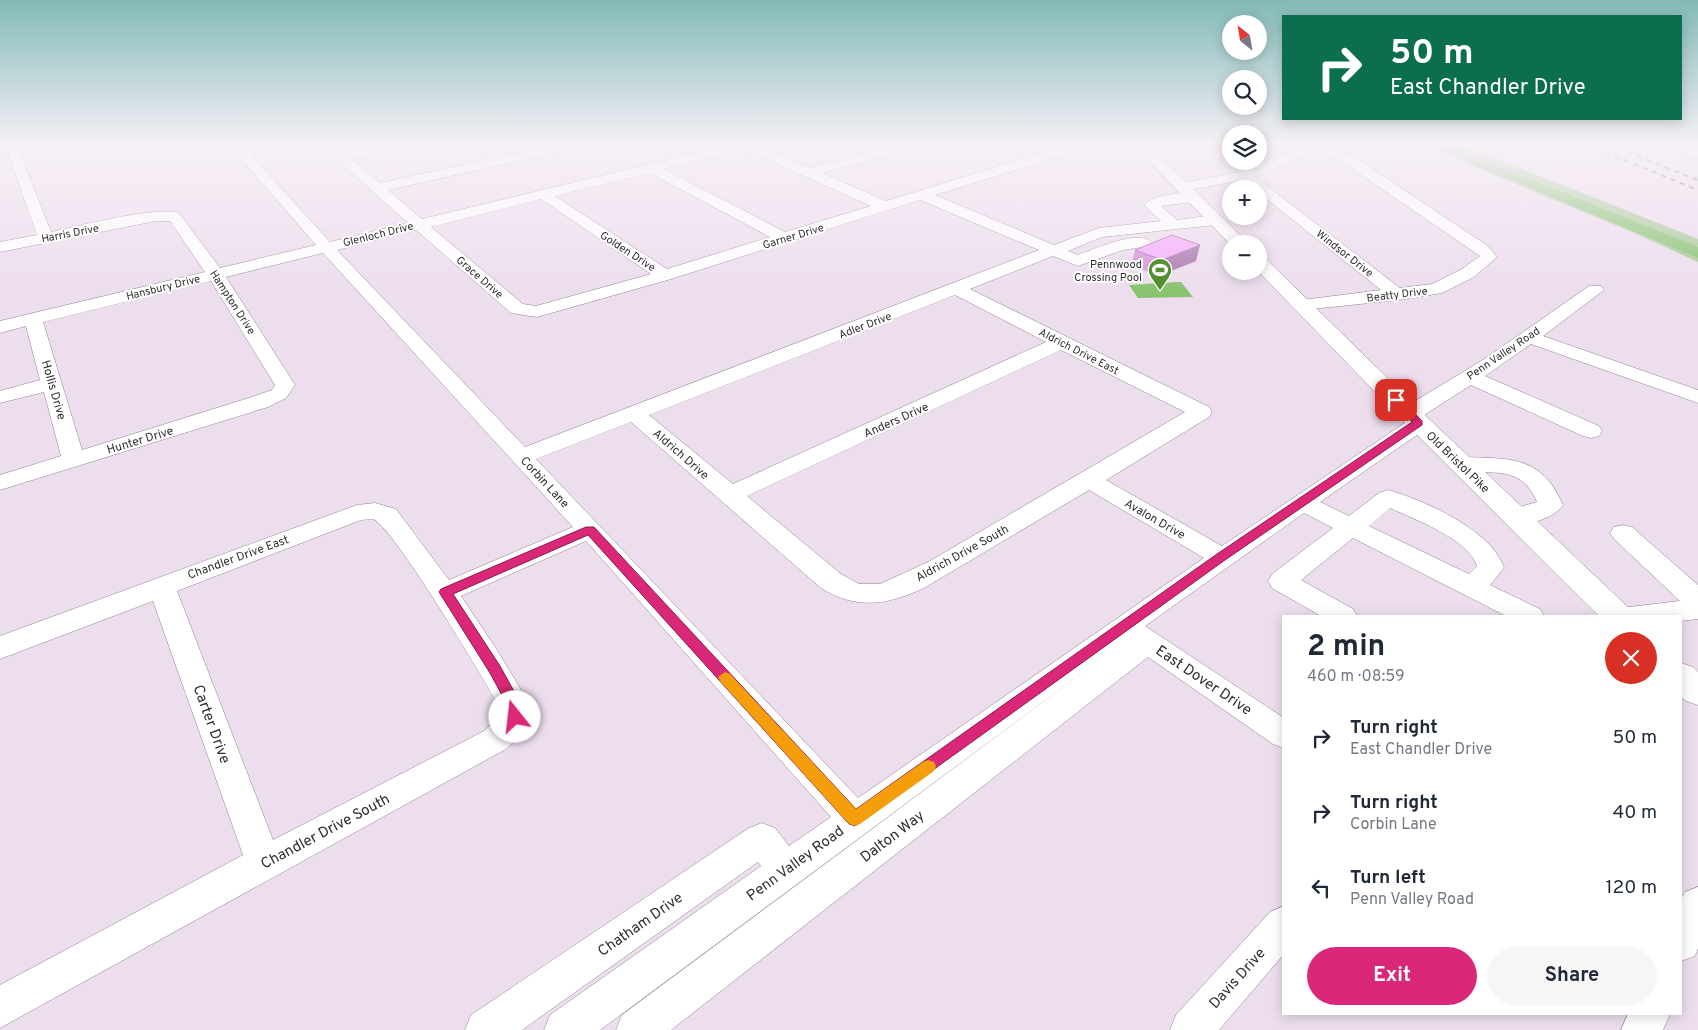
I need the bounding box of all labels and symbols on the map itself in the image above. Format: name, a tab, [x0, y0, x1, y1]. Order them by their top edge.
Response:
north arrow	[1222, 15, 1268, 60]
street label: Glenloch Drive	[342, 219, 415, 250]
street label: Garner Drive	[761, 221, 826, 253]
street label: Harris Drive	[40, 222, 100, 246]
street label: Windsor Drive	[1313, 227, 1376, 280]
street label: Golden Drive	[597, 229, 658, 275]
street label: Grace Drive	[453, 254, 506, 302]
sports icon: Pennwood Crossing Pool	[1147, 257, 1173, 291]
place label: Pennwood Crossing Pool	[1074, 258, 1142, 285]
street label: Hampton Drive	[206, 268, 258, 337]
street label: Hansbury Drive	[125, 272, 202, 304]
street label: Beatty Drive	[1366, 284, 1428, 306]
street label: Adler Drive	[837, 309, 894, 342]
street label: Penn Valley Road	[1464, 324, 1543, 383]
street label: Aldrich Drive East	[1036, 326, 1121, 378]
street label: Hollis Drive	[37, 359, 69, 422]
pin	[1375, 379, 1417, 421]
street label: Anders Drive	[861, 399, 932, 442]
street label: Hunter Drive	[105, 423, 175, 459]
street label: Aldrich Drive	[649, 426, 712, 484]
street label: Old Bristol Pike	[1422, 428, 1493, 497]
street label: Corbin Lane	[516, 453, 572, 512]
street label: Avalon Drive	[1121, 496, 1188, 544]
street label: Aldrich Drive South	[913, 522, 1012, 586]
street label: Chandler Drive East	[185, 532, 291, 584]
street label: East Dover Drive	[1151, 642, 1255, 720]
street label: Carter Drive	[188, 683, 234, 767]
position arrow	[488, 690, 540, 742]
street label: Chandler Drive South	[258, 790, 393, 874]
street label: Dalton Way	[857, 807, 929, 867]
street label: Penn Valley Road	[743, 822, 848, 906]
street label: Chatham Drive	[595, 889, 687, 962]
street label: Davis Drive	[1206, 945, 1270, 1013]

